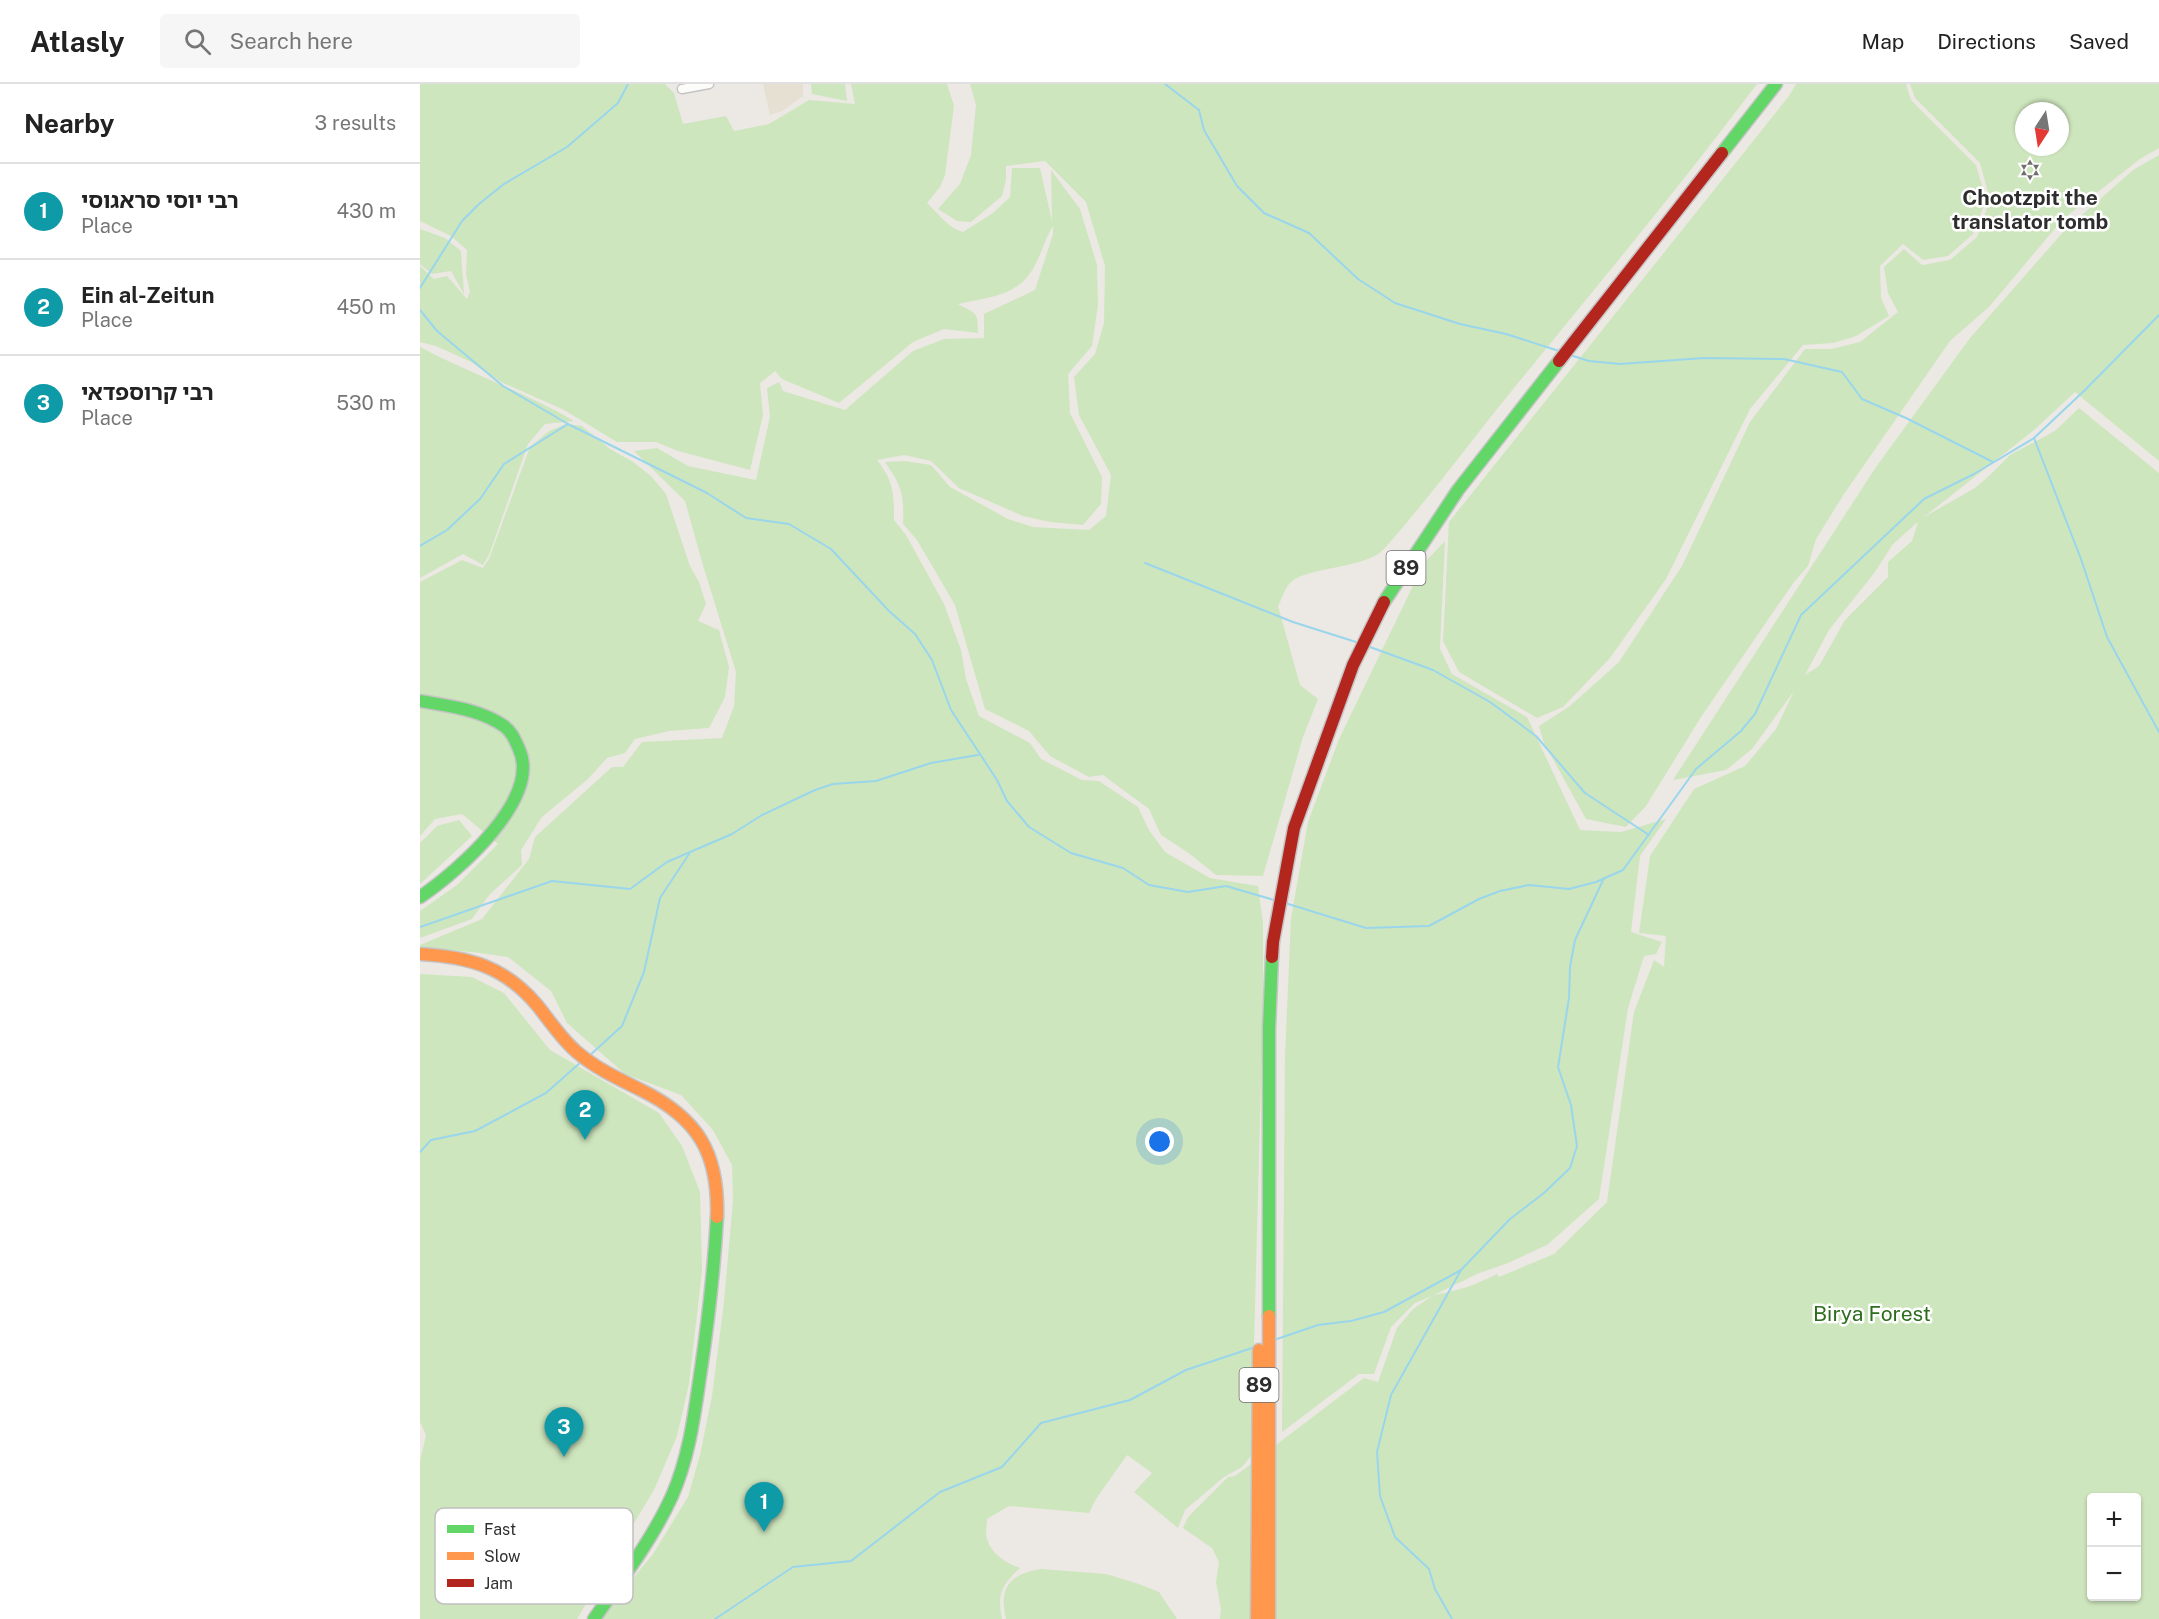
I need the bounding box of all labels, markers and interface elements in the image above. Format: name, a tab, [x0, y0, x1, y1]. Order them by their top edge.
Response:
search box	[160, 14, 580, 68]
text: Atlasly	[30, 25, 124, 58]
icon: search	[181, 25, 214, 58]
text: Search here	[229, 28, 353, 54]
text: Map	[1862, 29, 1904, 54]
text: Directions	[1937, 29, 2036, 54]
text: Saved	[2069, 29, 2129, 54]
north arrow	[2015, 102, 2069, 156]
text: Nearby	[24, 108, 114, 139]
text: 3 results	[315, 111, 396, 135]
synagogue icon: Chootzpit the translator tomb	[2018, 158, 2042, 182]
place label: Chootzpit the translator tomb	[1952, 185, 2108, 234]
text: רבי יוסי סראגוסי	[81, 187, 239, 213]
text: 1	[39, 199, 48, 223]
text: 430 m	[337, 199, 396, 223]
text: Place	[81, 214, 133, 238]
text: Ein al-Zeitun	[81, 282, 214, 308]
text: 2	[37, 295, 50, 319]
text: 450 m	[336, 295, 396, 319]
text: Place	[81, 308, 133, 332]
text: רבי קרוספדאי	[81, 379, 214, 405]
text: 3	[37, 391, 50, 415]
text: 530 m	[336, 391, 396, 415]
text: Place	[81, 406, 133, 430]
road number: 89	[1386, 551, 1426, 585]
pin: 2	[566, 1090, 604, 1140]
your location	[1145, 1127, 1174, 1156]
park label: Birya Forest	[1813, 1301, 1931, 1326]
road number: 89	[1240, 1368, 1278, 1402]
pin: 3	[544, 1408, 584, 1457]
pin: 1	[744, 1482, 784, 1532]
map controls	[2087, 1493, 2141, 1601]
button: +	[2087, 1493, 2141, 1547]
legend	[435, 1508, 633, 1604]
text: Fast	[484, 1520, 516, 1539]
text: Slow	[484, 1547, 521, 1566]
button: −	[2087, 1547, 2141, 1601]
text: Jam	[484, 1574, 513, 1593]

